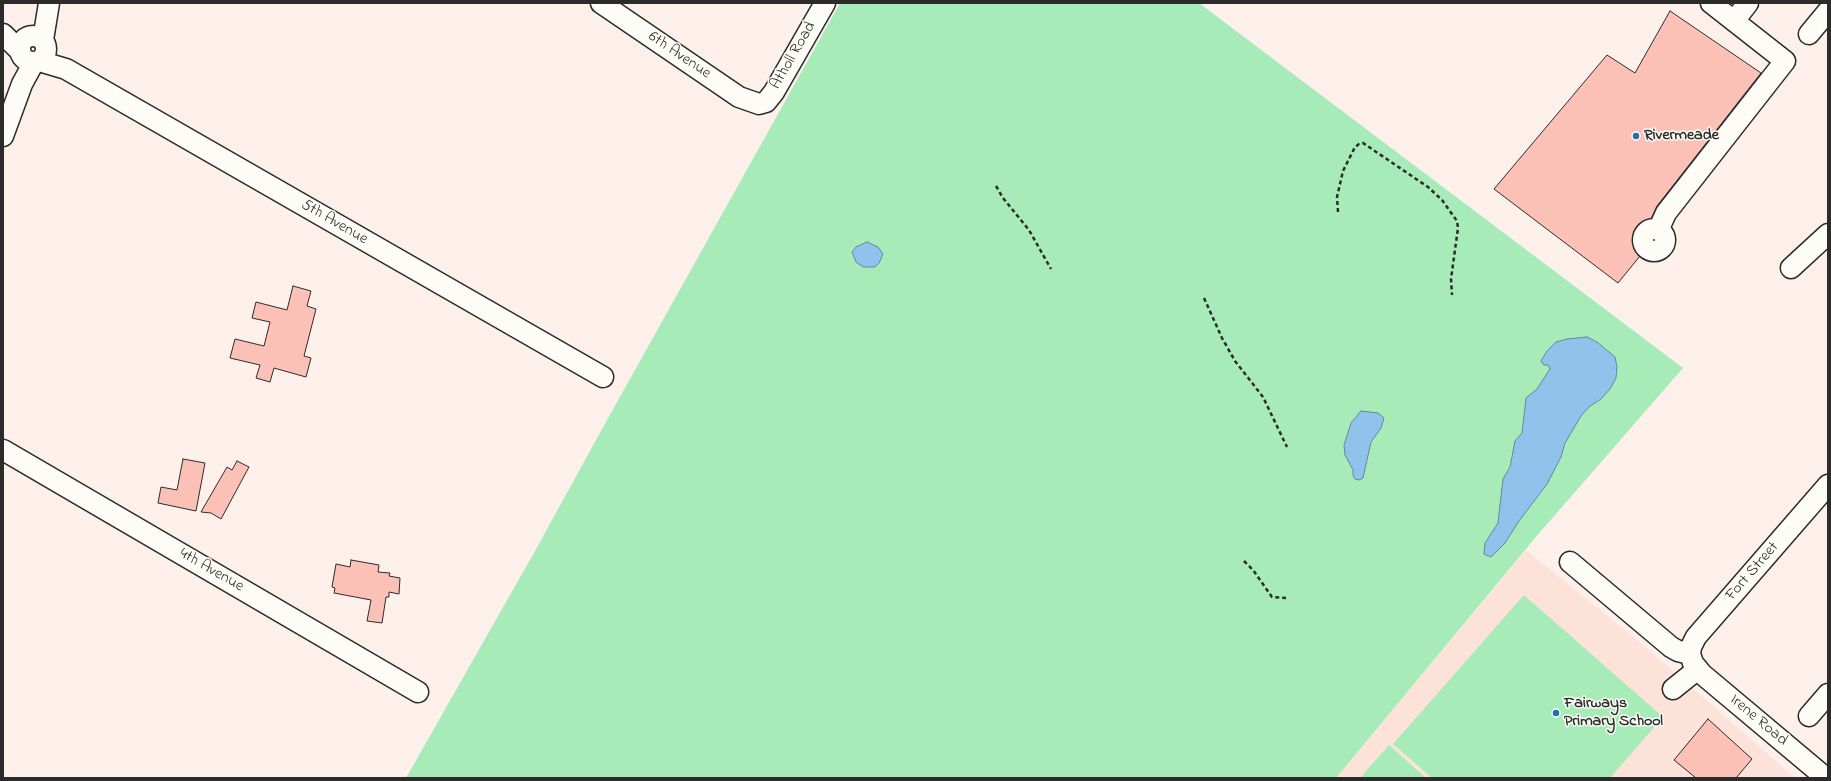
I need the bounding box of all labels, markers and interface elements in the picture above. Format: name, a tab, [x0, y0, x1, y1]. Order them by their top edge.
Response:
street label: Atholl Road	[767, 19, 821, 93]
street label: 6th Avenue	[644, 28, 714, 84]
place label: Rivermeade	[1644, 126, 1719, 146]
marker: Rivermeade	[1631, 131, 1641, 141]
street label: 5th Avenue	[297, 196, 371, 250]
street label: Fort Street	[1722, 539, 1784, 605]
street label: 4th Avenue	[175, 545, 247, 597]
street label: Irene Road	[1725, 691, 1791, 751]
place label: Fairways Primary School	[1564, 694, 1663, 732]
marker: Fairways Primary School	[1551, 708, 1561, 718]

